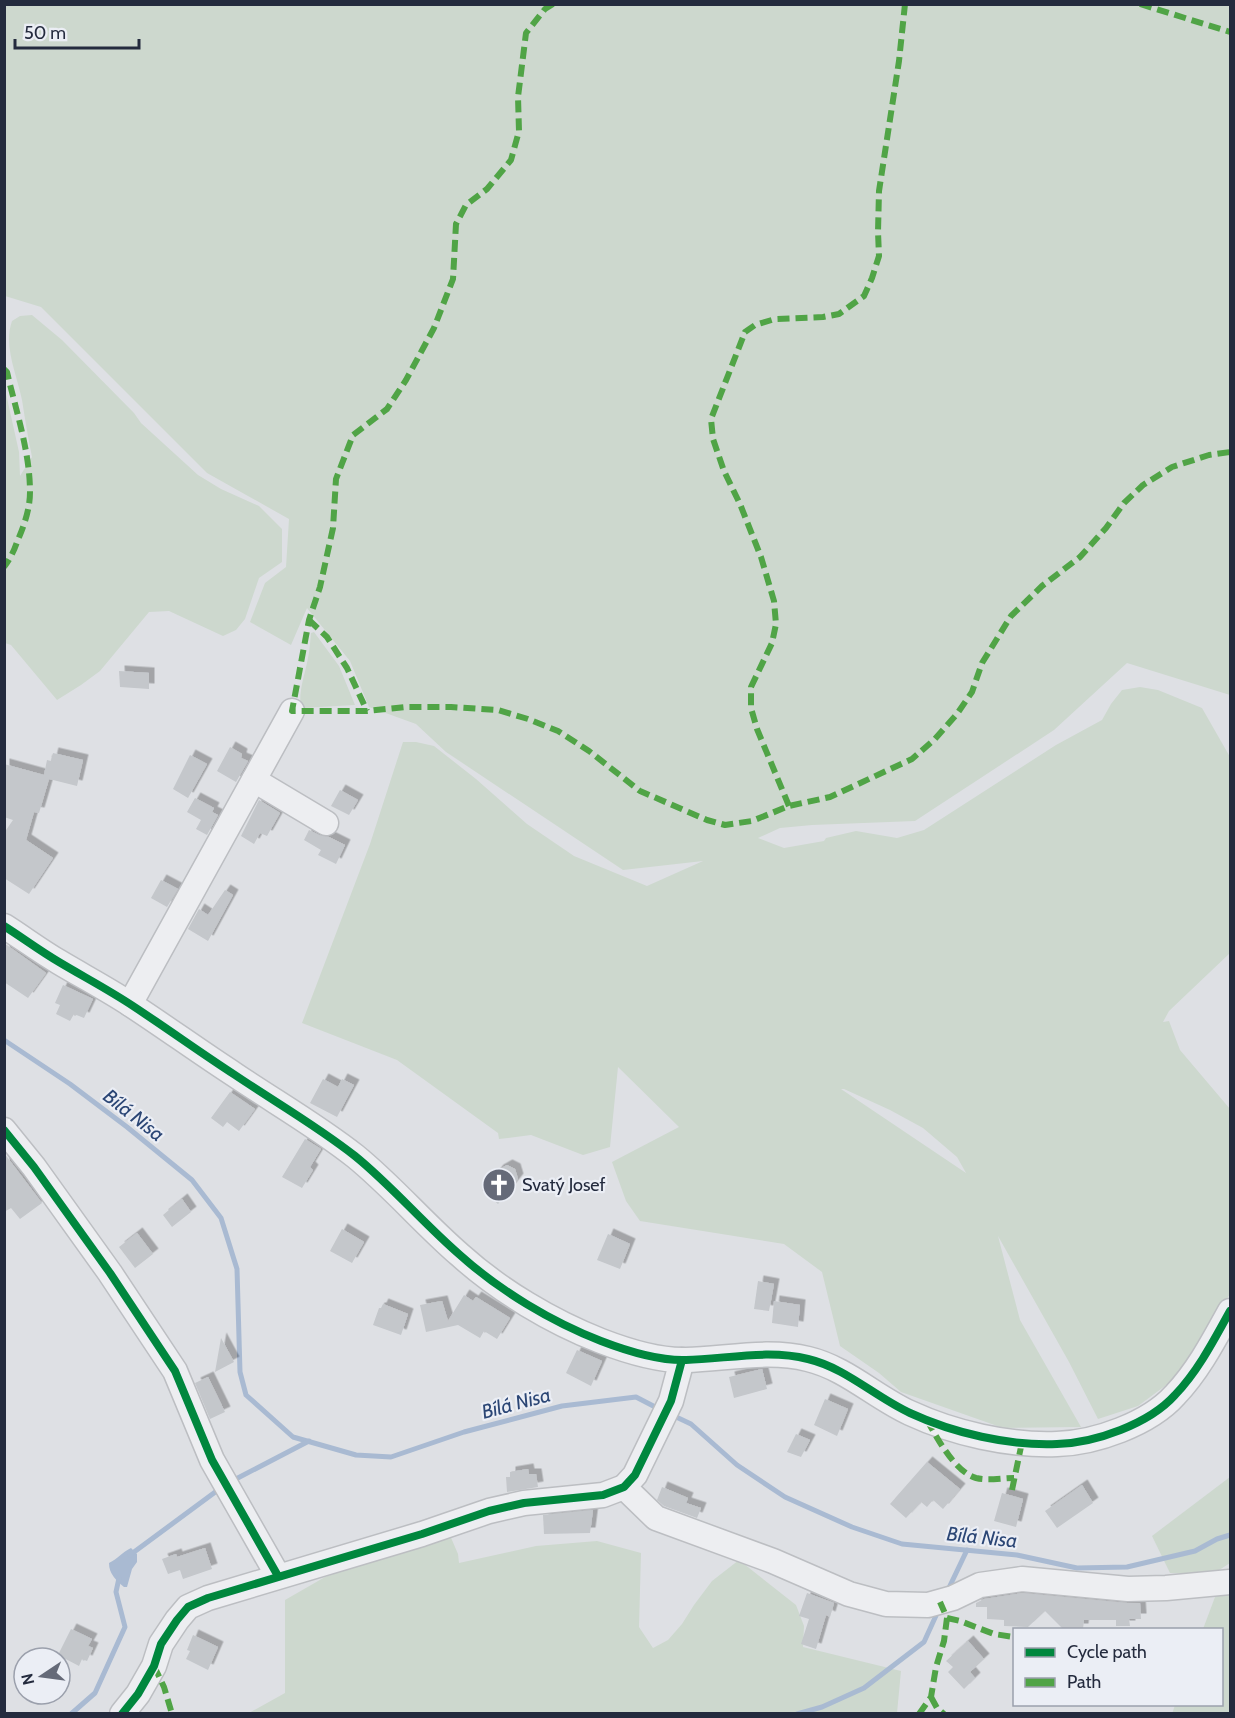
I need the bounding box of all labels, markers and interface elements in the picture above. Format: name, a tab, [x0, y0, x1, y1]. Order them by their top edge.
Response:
scale bar	[15, 12, 140, 50]
text: 50 m	[24, 22, 66, 44]
water label: Bílá Nisa	[99, 1084, 169, 1146]
church icon: Svatý Josef	[481, 1167, 517, 1203]
place label: Svatý Josef	[522, 1174, 606, 1196]
water label: Bílá Nisa	[479, 1382, 553, 1424]
water label: Bílá Nisa	[946, 1521, 1018, 1553]
legend	[1013, 1628, 1223, 1706]
text: Cycle path	[1067, 1641, 1147, 1663]
north arrow	[12, 1646, 72, 1706]
text: Path	[1067, 1671, 1101, 1693]
text: N	[17, 1672, 38, 1687]

